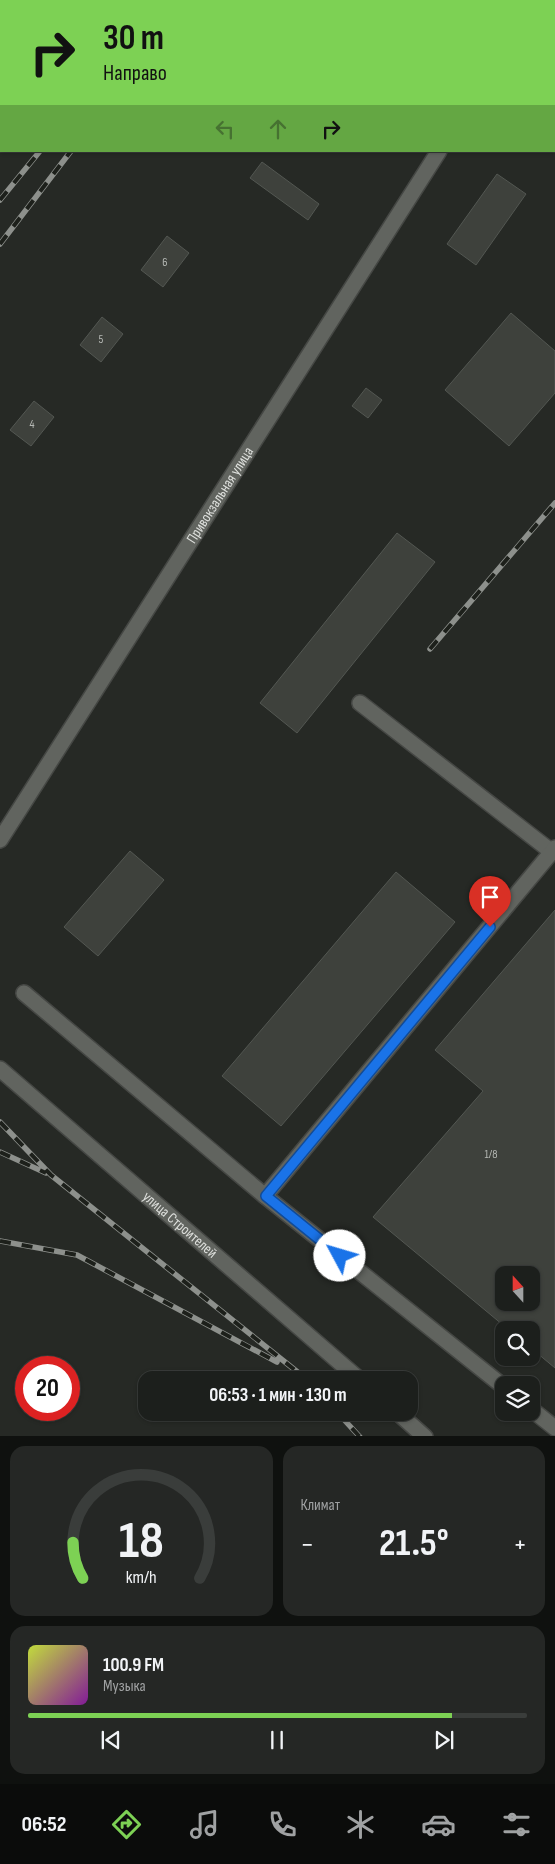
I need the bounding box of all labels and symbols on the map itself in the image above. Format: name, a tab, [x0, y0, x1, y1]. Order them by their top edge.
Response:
house number: 6	[162, 255, 168, 270]
house number: 5	[99, 332, 104, 347]
house number: 4	[29, 417, 35, 432]
street label: Привокзальная улица	[182, 443, 258, 547]
pin	[469, 876, 511, 927]
house number: 1/8	[484, 1147, 498, 1162]
street label: улица Строителей	[139, 1187, 221, 1262]
position arrow	[313, 1229, 365, 1281]
north arrow	[495, 1266, 540, 1311]
speed limit sign: 20	[15, 1356, 80, 1421]

